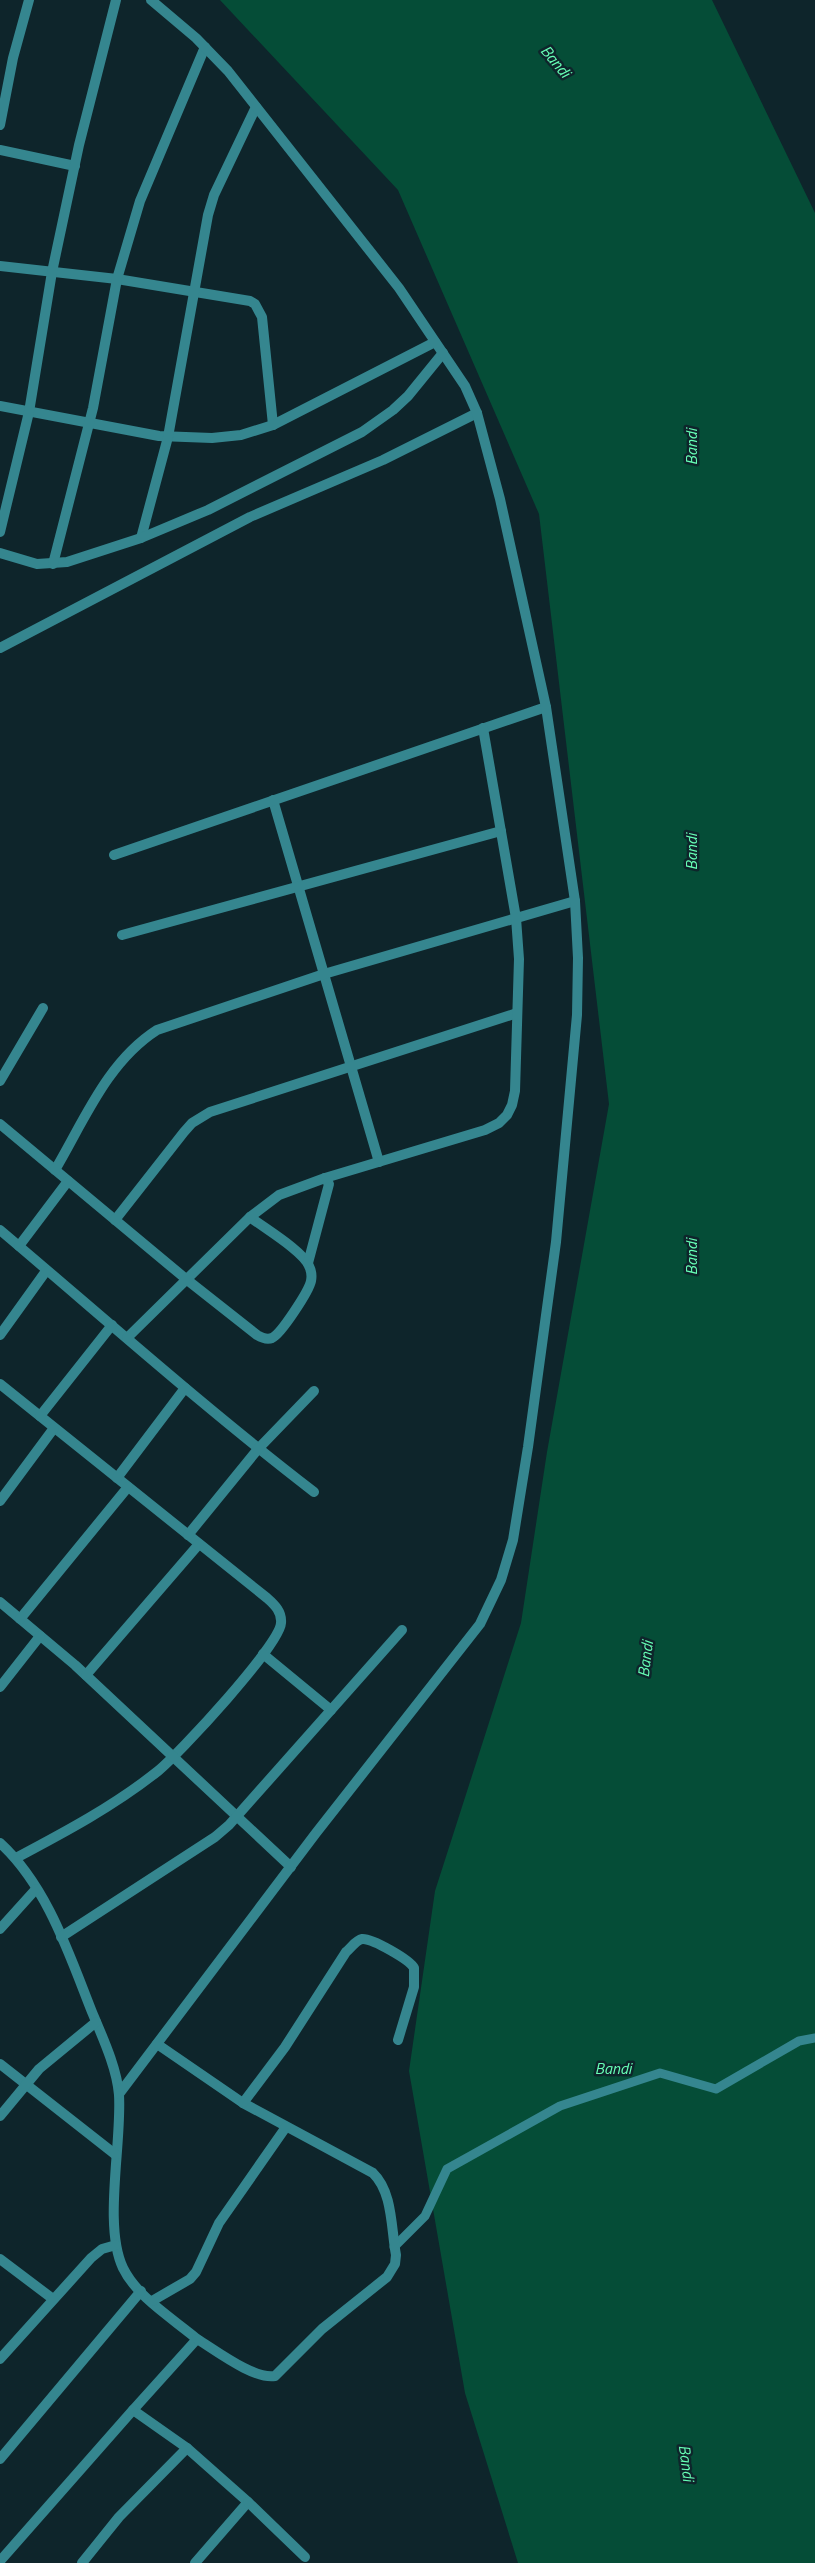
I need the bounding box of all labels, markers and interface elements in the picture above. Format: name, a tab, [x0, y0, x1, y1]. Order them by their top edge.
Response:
water label: Bandi	[535, 39, 578, 84]
water label: Bandi	[679, 427, 703, 465]
water label: Bandi	[679, 832, 703, 870]
water label: Bandi	[679, 1237, 703, 1275]
water label: Bandi	[631, 1638, 659, 1679]
water label: Bandi	[595, 2056, 633, 2080]
water label: Bandi	[673, 2443, 701, 2484]

